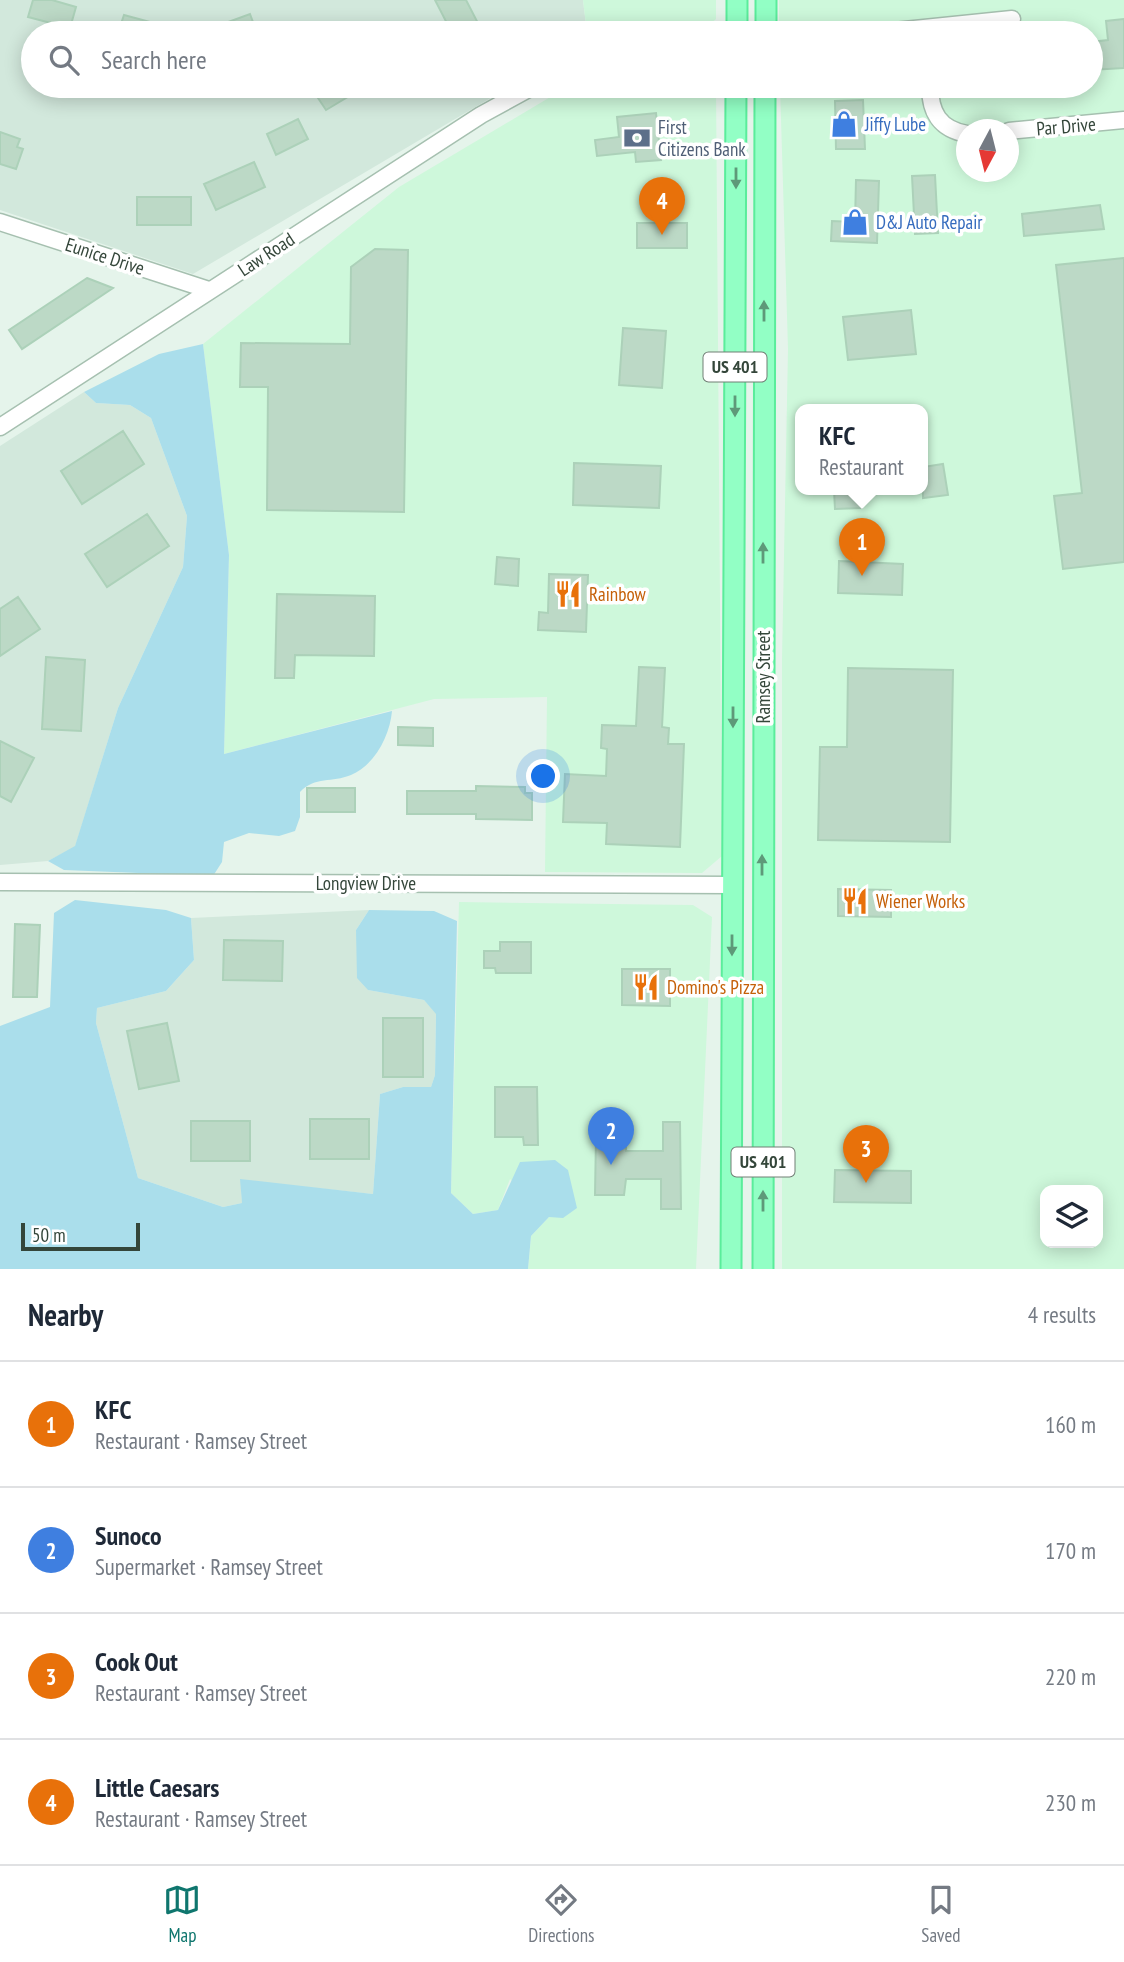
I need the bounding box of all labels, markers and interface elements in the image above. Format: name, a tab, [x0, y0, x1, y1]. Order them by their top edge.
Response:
search box	[21, 21, 1103, 98]
icon: search	[45, 41, 83, 79]
text: Search here	[101, 43, 207, 76]
shop icon: Jiffy Lube	[829, 109, 859, 139]
street label: Par Drive	[1035, 111, 1097, 141]
place label: Jiffy Lube	[864, 112, 926, 136]
place label: First Citizens Bank	[658, 115, 746, 161]
north arrow	[956, 119, 1019, 182]
bank icon: First Citizens Bank	[622, 123, 652, 153]
one-way arrow	[730, 168, 742, 190]
pin: 4	[639, 177, 685, 235]
shop icon: D&J Auto Repair	[840, 207, 870, 237]
place label: D&J Auto Repair	[876, 210, 983, 234]
street label: Law Road	[233, 227, 299, 281]
street label: Eunice Drive	[62, 232, 148, 280]
one-way arrow	[758, 300, 770, 322]
road number: US 401	[704, 352, 766, 382]
one-way arrow	[729, 395, 741, 417]
popup	[795, 404, 928, 495]
text: KFC	[819, 419, 855, 452]
text: Restaurant	[819, 452, 904, 481]
pin: 1	[839, 518, 885, 576]
one-way arrow	[757, 542, 769, 564]
restaurant icon: Rainbow	[553, 579, 583, 609]
place label: Rainbow	[589, 582, 646, 606]
street label: Ramsey Street	[751, 630, 775, 724]
one-way arrow	[728, 706, 739, 728]
your location	[526, 759, 560, 793]
one-way arrow	[756, 854, 767, 876]
street label: Longview Drive	[316, 871, 416, 895]
restaurant icon: Wiener Works	[840, 886, 870, 916]
place label: Wiener Works	[876, 889, 965, 913]
one-way arrow	[726, 934, 738, 956]
restaurant icon: Domino's Pizza	[631, 972, 661, 1002]
place label: Domino's Pizza	[667, 975, 764, 999]
pin: 2	[588, 1107, 634, 1165]
pin: 3	[843, 1125, 889, 1183]
road number: US 401	[732, 1148, 794, 1176]
map controls	[1040, 1185, 1103, 1248]
button: layers	[1040, 1185, 1103, 1248]
one-way arrow	[757, 1189, 769, 1211]
scale bar	[21, 1220, 140, 1252]
text: 50 m	[32, 1223, 66, 1247]
text: Nearby	[28, 1295, 103, 1334]
text: 4 results	[1028, 1300, 1096, 1329]
text: KFC	[95, 1393, 131, 1426]
text: 1	[46, 1410, 57, 1439]
text: 160 m	[1045, 1410, 1096, 1439]
text: Restaurant · Ramsey Street	[95, 1426, 307, 1455]
text: Sunoco	[95, 1519, 162, 1552]
text: 2	[46, 1536, 57, 1565]
text: 170 m	[1045, 1536, 1096, 1565]
text: Supermarket · Ramsey Street	[95, 1552, 323, 1581]
text: Cook Out	[95, 1645, 178, 1678]
text: 3	[46, 1662, 57, 1691]
text: 220 m	[1045, 1662, 1096, 1691]
text: Restaurant · Ramsey Street	[95, 1678, 307, 1707]
text: Little Caesars	[95, 1771, 219, 1804]
text: 4	[46, 1788, 57, 1817]
text: 230 m	[1045, 1788, 1096, 1817]
text: Restaurant · Ramsey Street	[95, 1804, 307, 1833]
tab: Map	[163, 1881, 201, 1947]
tab: Directions	[528, 1881, 594, 1947]
tab: Saved	[921, 1881, 961, 1947]

